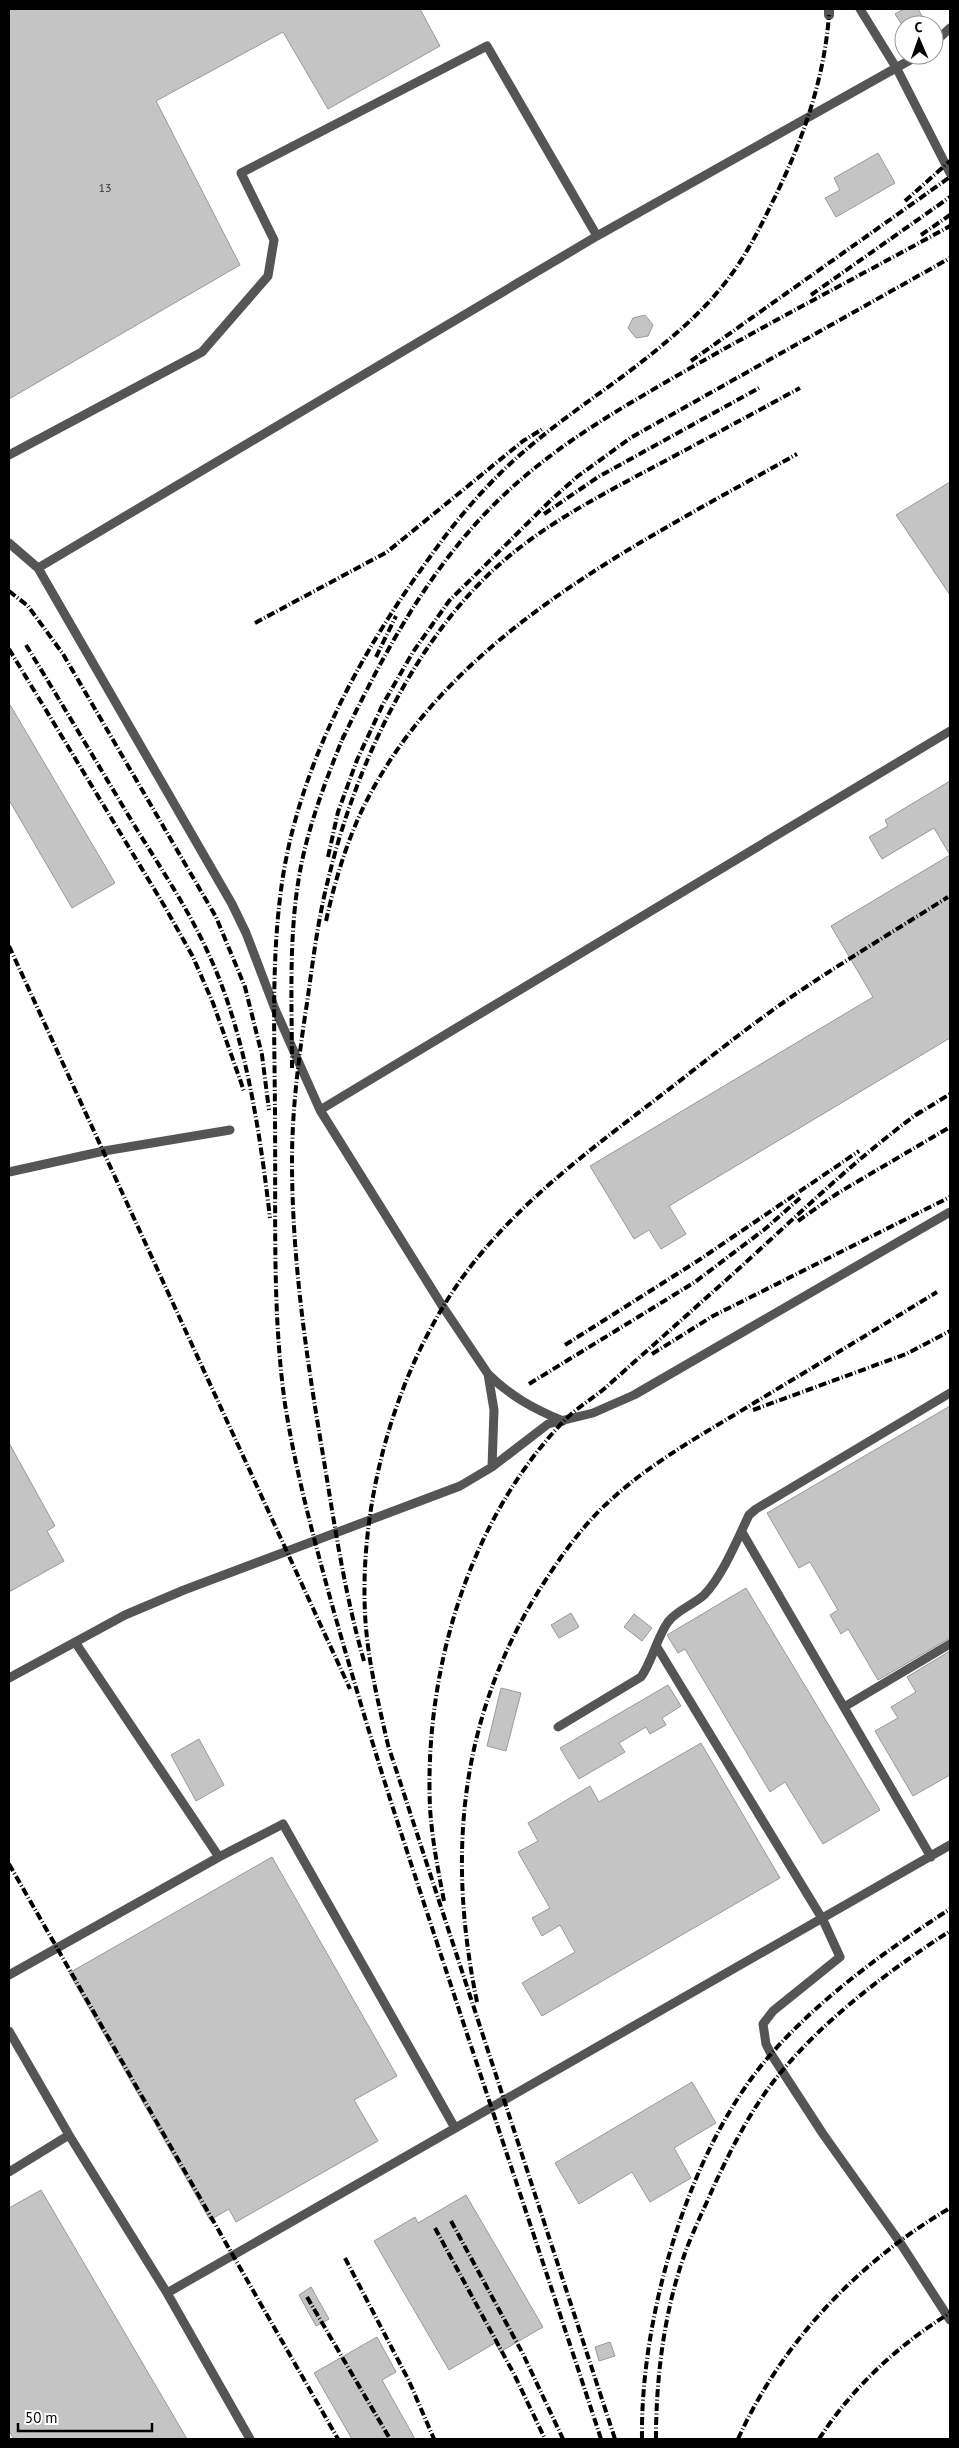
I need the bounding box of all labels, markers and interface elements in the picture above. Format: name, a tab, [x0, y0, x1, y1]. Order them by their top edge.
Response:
north arrow	[894, 15, 944, 65]
text: С	[914, 18, 923, 36]
house number: 13	[98, 180, 112, 195]
scale bar	[18, 2400, 151, 2432]
text: 50 m	[25, 2408, 58, 2427]

